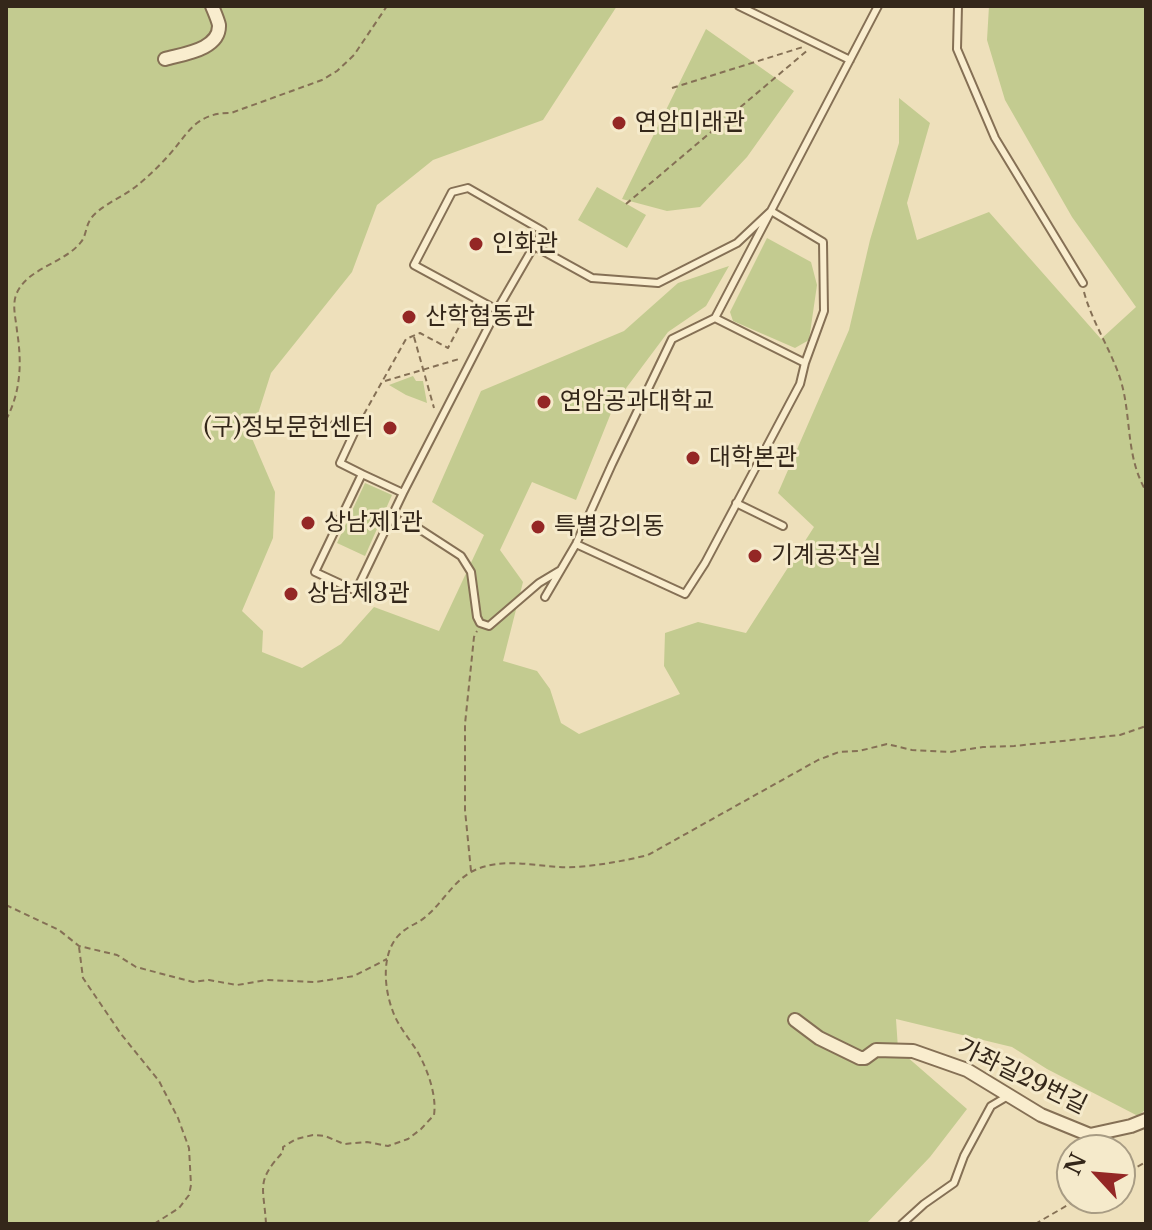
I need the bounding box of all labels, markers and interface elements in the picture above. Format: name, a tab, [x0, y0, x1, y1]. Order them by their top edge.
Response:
place label: 연암미래관	[635, 109, 745, 137]
marker: 연암미래관	[610, 114, 628, 132]
place label: 인화관	[492, 230, 558, 258]
marker: 인화관	[467, 235, 485, 253]
place label: 산학협동관	[425, 303, 535, 331]
marker: 산학협동관	[400, 308, 418, 326]
place label: 연암공과대학교	[560, 388, 715, 416]
marker: 연암공과대학교	[535, 393, 553, 411]
place label: (구)정보문헌센터	[204, 414, 374, 442]
marker: (구)정보문헌센터	[381, 419, 399, 437]
place label: 대학본관	[709, 444, 797, 472]
marker: 대학본관	[684, 449, 702, 467]
place label: 상남제1관	[324, 509, 423, 537]
place label: 특별강의동	[554, 513, 664, 541]
marker: 상남제1관	[299, 514, 317, 532]
marker: 특별강의동	[529, 518, 547, 536]
place label: 기계공작실	[771, 542, 881, 570]
marker: 기계공작실	[746, 547, 764, 565]
place label: 상남제3관	[307, 580, 410, 608]
marker: 상남제3관	[282, 585, 300, 603]
street label: 가좌길29번길	[952, 1033, 1092, 1121]
north arrow	[1056, 1134, 1136, 1214]
text: N	[1059, 1149, 1092, 1179]

